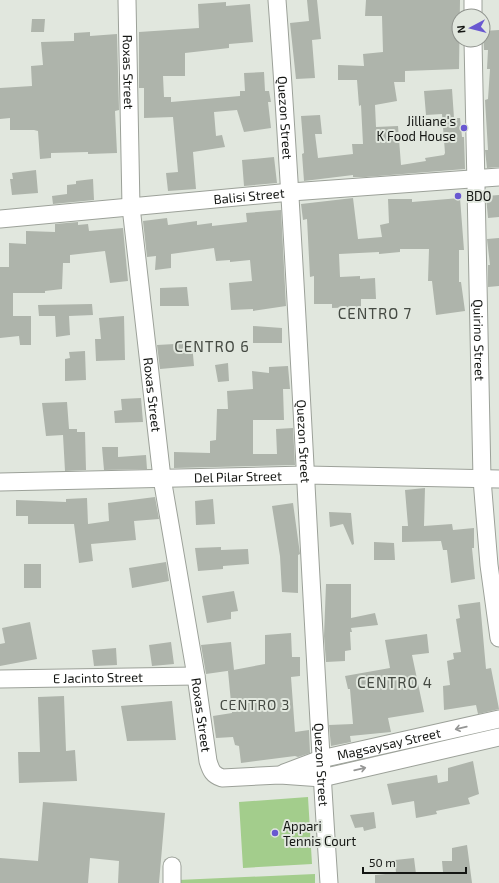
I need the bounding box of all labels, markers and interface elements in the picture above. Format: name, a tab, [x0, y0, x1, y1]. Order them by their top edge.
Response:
north arrow	[451, 8, 491, 48]
text: N	[454, 24, 468, 34]
street label: Roxas Street	[120, 34, 137, 110]
street label: Quezon Street	[274, 75, 296, 160]
place label: Jilliane's K Food House	[377, 113, 456, 144]
marker: Jilliane's K Food House	[459, 123, 469, 133]
street label: Balisi Street	[213, 185, 285, 207]
place label: BDO	[466, 188, 491, 204]
marker: BDO	[453, 191, 463, 201]
street label: Quirino Street	[470, 299, 488, 381]
district label: CENTRO 7	[338, 304, 412, 322]
district label: CENTRO 6	[174, 337, 250, 355]
street label: Roxas Street	[140, 357, 165, 433]
street label: Quezon Street	[294, 399, 314, 483]
street label: Del Pilar Street	[194, 468, 282, 486]
street label: E Jacinto Street	[53, 669, 143, 686]
district label: CENTRO 4	[357, 673, 433, 691]
street label: Roxas Street	[188, 677, 215, 753]
district label: CENTRO 3	[220, 696, 290, 713]
street label: Quezon Street	[311, 722, 332, 807]
street label: Magsaysay Street	[335, 724, 442, 763]
one-way arrow	[455, 724, 468, 732]
one-way arrow	[353, 765, 366, 772]
place label: Appari Tennis Court	[283, 818, 356, 849]
marker: Appari Tennis Court	[270, 828, 280, 838]
scale bar	[363, 849, 466, 875]
text: 50 m	[369, 855, 396, 869]

